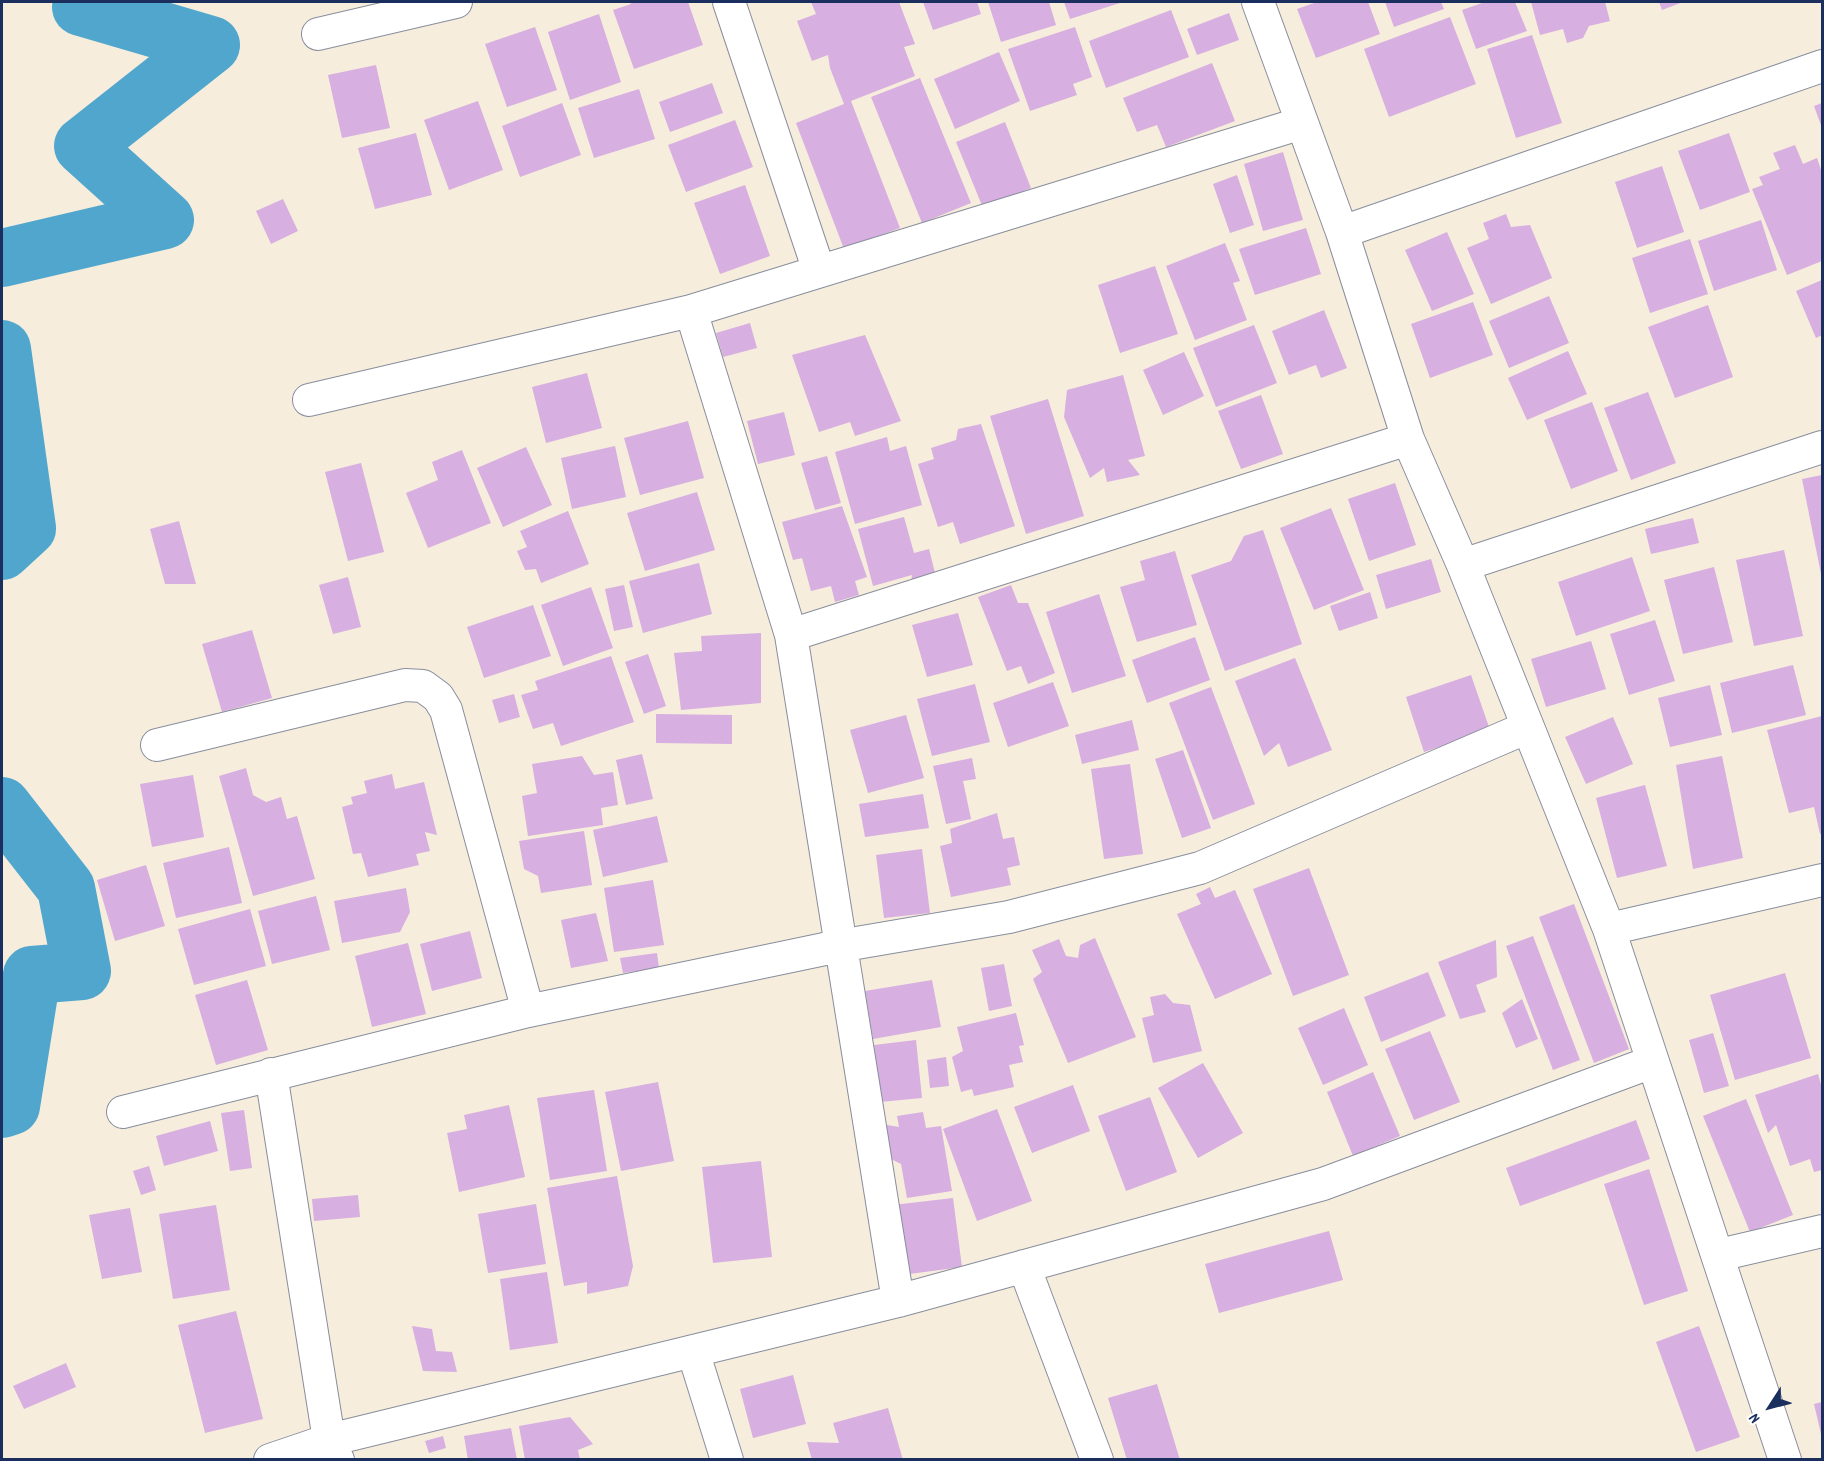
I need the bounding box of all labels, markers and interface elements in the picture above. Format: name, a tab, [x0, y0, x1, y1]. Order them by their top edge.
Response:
north arrow	[1740, 1377, 1800, 1437]
text: N	[1743, 1408, 1767, 1428]

